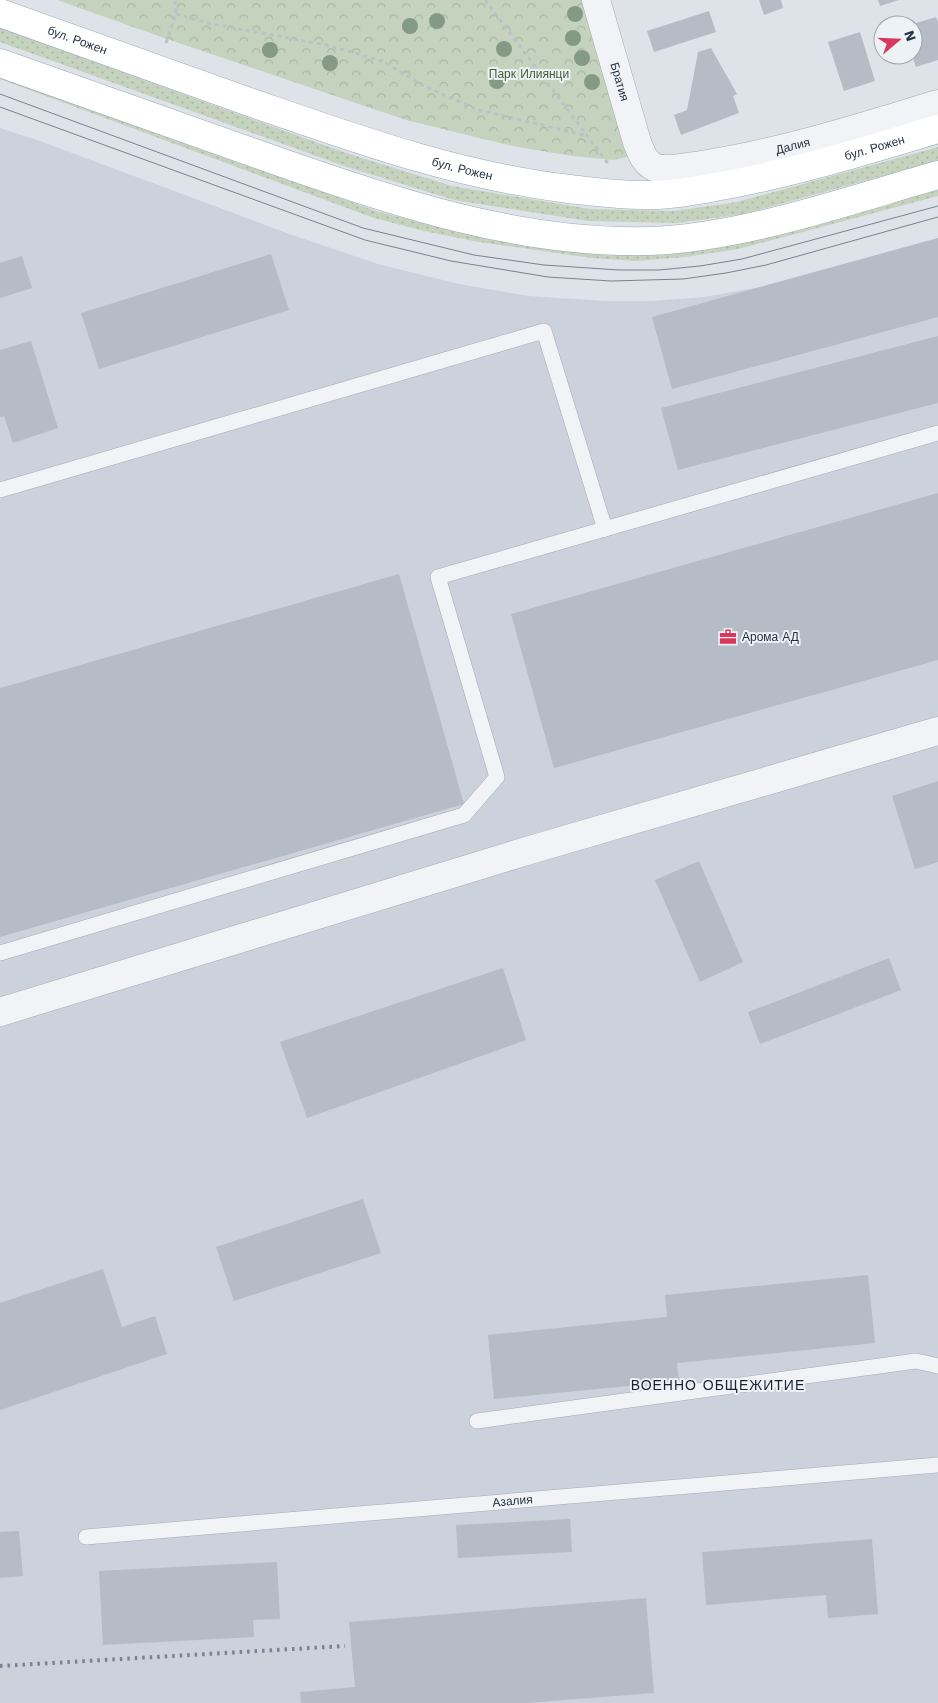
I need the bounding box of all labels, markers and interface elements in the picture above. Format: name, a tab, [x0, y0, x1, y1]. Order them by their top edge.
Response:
north arrow	[873, 15, 923, 65]
street label: бул. Рожен	[46, 23, 109, 57]
text: N	[901, 28, 920, 43]
street label: Братия	[607, 61, 632, 103]
park label: Парк Илиянци	[489, 67, 569, 81]
street label: бул. Рожен	[843, 132, 906, 163]
street label: Далия	[774, 135, 811, 157]
street label: бул. Рожен	[430, 155, 494, 183]
office icon: Арома АД	[718, 627, 738, 647]
place label: Арома АД	[742, 630, 799, 644]
district label: ВОЕННО ОБЩЕЖИТИЕ	[631, 1377, 805, 1393]
street label: Азалия	[492, 1492, 533, 1510]

